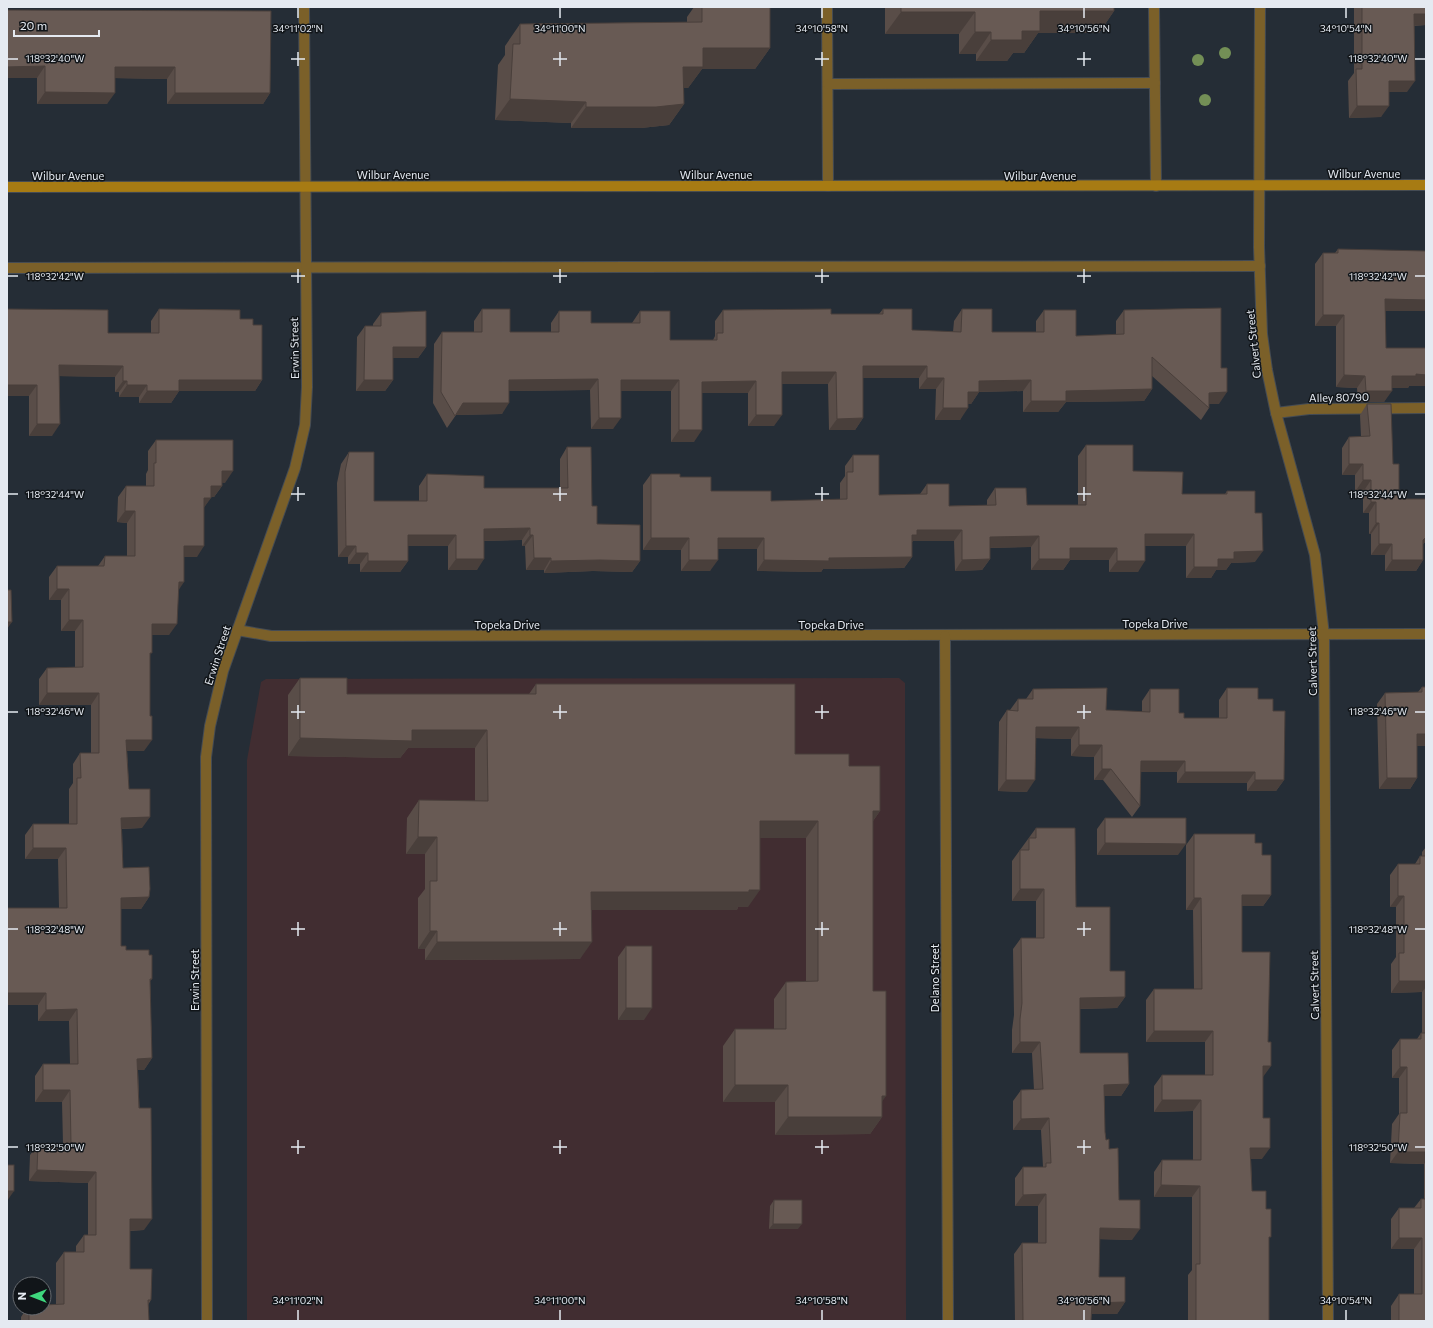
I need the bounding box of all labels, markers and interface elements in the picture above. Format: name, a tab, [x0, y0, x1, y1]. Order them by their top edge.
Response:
scale bar	[14, 12, 99, 38]
text: 20 m	[20, 18, 47, 32]
text: 34°11'02"N	[273, 22, 323, 34]
text: 34°11'00"N	[534, 22, 586, 34]
text: 34°10'58"N	[796, 22, 848, 34]
text: 34°10'56"N	[1058, 22, 1110, 34]
text: 34°10'54"N	[1320, 22, 1372, 34]
text: 118°32'40"W	[26, 52, 85, 64]
text: 118°32'40"W	[1349, 52, 1408, 64]
street label: Wilbur Avenue	[1328, 167, 1401, 180]
street label: Wilbur Avenue	[357, 168, 430, 181]
street label: Wilbur Avenue	[680, 168, 753, 181]
street label: Wilbur Avenue	[32, 169, 105, 182]
street label: Wilbur Avenue	[1004, 169, 1077, 182]
text: 118°32'42"W	[26, 270, 84, 282]
text: 118°32'42"W	[1349, 270, 1407, 282]
street label: Calvert Street	[1243, 308, 1263, 379]
street label: Erwin Street	[287, 316, 301, 379]
street label: Alley 80790	[1309, 390, 1369, 404]
text: 118°32'44"W	[26, 488, 84, 500]
text: 118°32'44"W	[1349, 488, 1407, 500]
street label: Topeka Drive	[1122, 617, 1188, 630]
street label: Topeka Drive	[474, 618, 540, 631]
street label: Topeka Drive	[798, 618, 864, 631]
street label: Erwin Street	[201, 623, 233, 687]
street label: Calvert Street	[1305, 626, 1319, 696]
text: 118°32'46"W	[26, 705, 84, 717]
text: 118°32'46"W	[1349, 705, 1407, 717]
text: 118°32'48"W	[26, 923, 84, 935]
text: 118°32'48"W	[1349, 923, 1407, 935]
street label: Delano Street	[928, 943, 941, 1012]
street label: Erwin Street	[188, 948, 201, 1011]
street label: Calvert Street	[1307, 950, 1321, 1020]
text: 118°32'50"W	[26, 1141, 84, 1153]
text: 118°32'50"W	[1349, 1141, 1407, 1153]
north arrow	[12, 1276, 52, 1316]
text: N	[15, 1292, 28, 1300]
text: 34°11'02"N	[273, 1294, 323, 1306]
text: 34°11'00"N	[534, 1294, 586, 1306]
text: 34°10'58"N	[796, 1294, 848, 1306]
text: 34°10'56"N	[1058, 1294, 1110, 1306]
text: 34°10'54"N	[1320, 1294, 1372, 1306]

